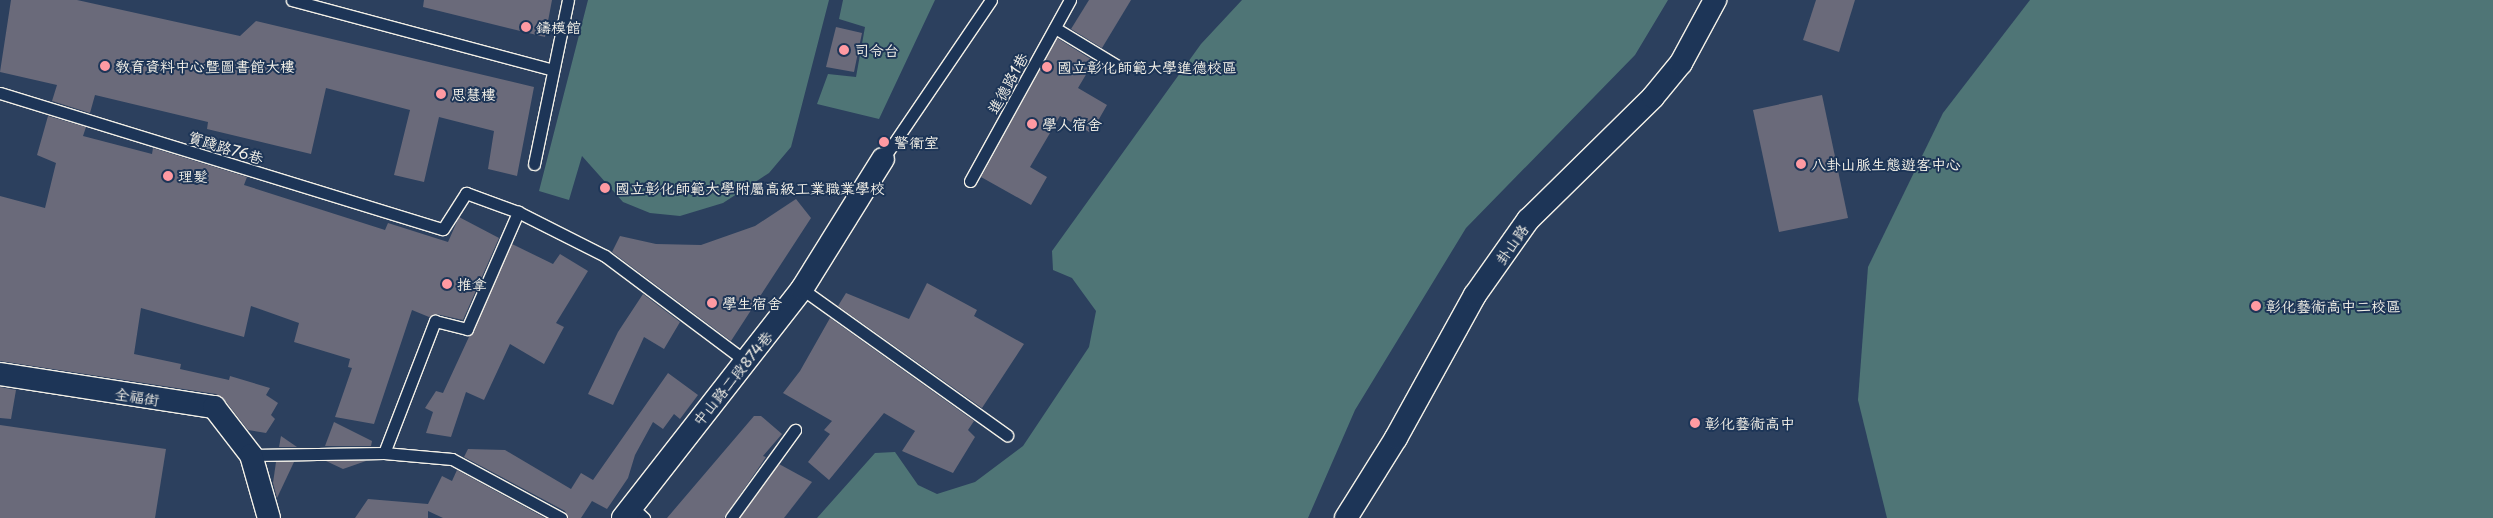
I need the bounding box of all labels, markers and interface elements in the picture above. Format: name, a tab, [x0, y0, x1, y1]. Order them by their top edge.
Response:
place label: 鑄模館	[536, 18, 581, 36]
marker: 鑄模館	[520, 21, 532, 33]
place label: 司令台	[854, 41, 899, 59]
marker: 司令台	[838, 44, 850, 56]
street label: 進德路1巷	[983, 49, 1031, 117]
place label: 教育資料中心暨圖書館大樓	[115, 57, 295, 75]
place label: 國立彰化師範大學進德校區	[1057, 58, 1237, 76]
marker: 教育資料中心暨圖書館大樓	[99, 60, 111, 72]
marker: 國立彰化師範大學進德校區	[1041, 61, 1053, 73]
place label: 思慧樓	[451, 85, 496, 103]
marker: 思慧樓	[435, 88, 447, 100]
place label: 學人宿舍	[1042, 115, 1102, 133]
marker: 學人宿舍	[1026, 118, 1038, 130]
street label: 實踐路76巷	[186, 127, 266, 167]
place label: 警衛室	[894, 133, 939, 151]
marker: 警衛室	[878, 136, 890, 148]
place label: 八卦山脈生態遊客中心	[1811, 155, 1961, 173]
marker: 八卦山脈生態遊客中心	[1795, 158, 1807, 170]
place label: 理髮	[178, 167, 208, 185]
marker: 理髮	[162, 170, 174, 182]
place label: 國立彰化師範大學附屬高級工業職業學校	[615, 179, 885, 197]
marker: 國立彰化師範大學附屬高級工業職業學校	[599, 182, 611, 194]
street label: 卦山路	[1491, 220, 1531, 268]
place label: 推拿	[457, 275, 487, 293]
marker: 推拿	[441, 278, 453, 290]
place label: 學生宿舍	[722, 294, 782, 312]
marker: 學生宿舍	[706, 297, 718, 309]
place label: 彰化藝術高中二校區	[2266, 297, 2401, 315]
marker: 彰化藝術高中二校區	[2250, 300, 2262, 312]
street label: 中山路二段874巷	[688, 327, 776, 429]
street label: 全福街	[113, 384, 161, 408]
place label: 彰化藝術高中	[1705, 414, 1795, 432]
marker: 彰化藝術高中	[1689, 417, 1701, 429]

